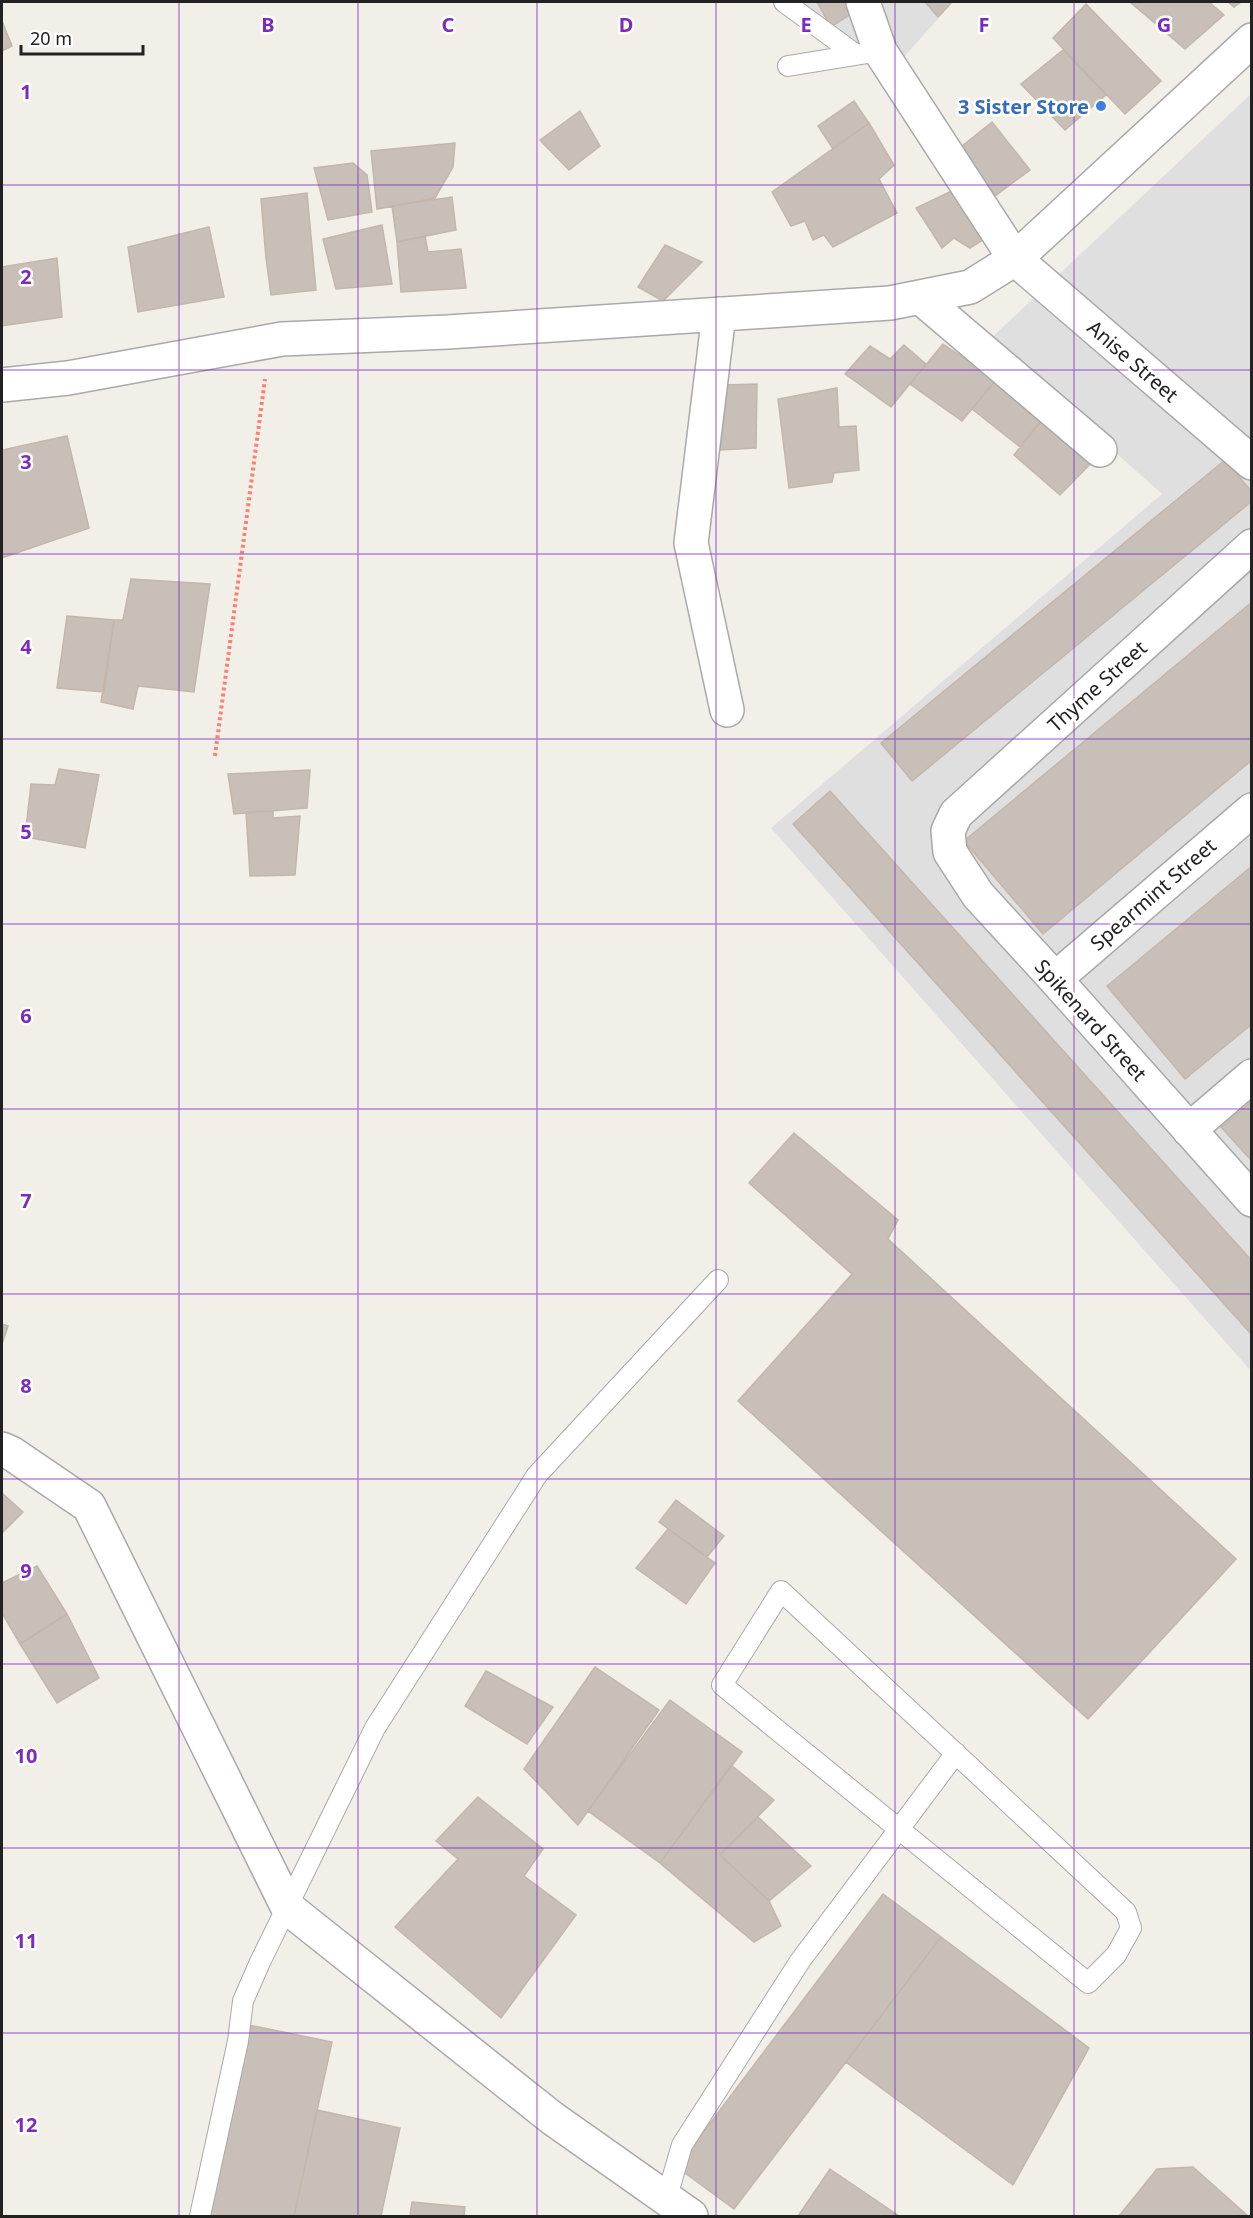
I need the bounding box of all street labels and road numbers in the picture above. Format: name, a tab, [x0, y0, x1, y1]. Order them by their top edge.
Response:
street label: Anise Street	[1082, 314, 1184, 408]
street label: Thyme Street	[1042, 634, 1152, 738]
street label: Spearmint Street	[1084, 832, 1222, 956]
street label: Spikenard Street	[1029, 953, 1153, 1087]

